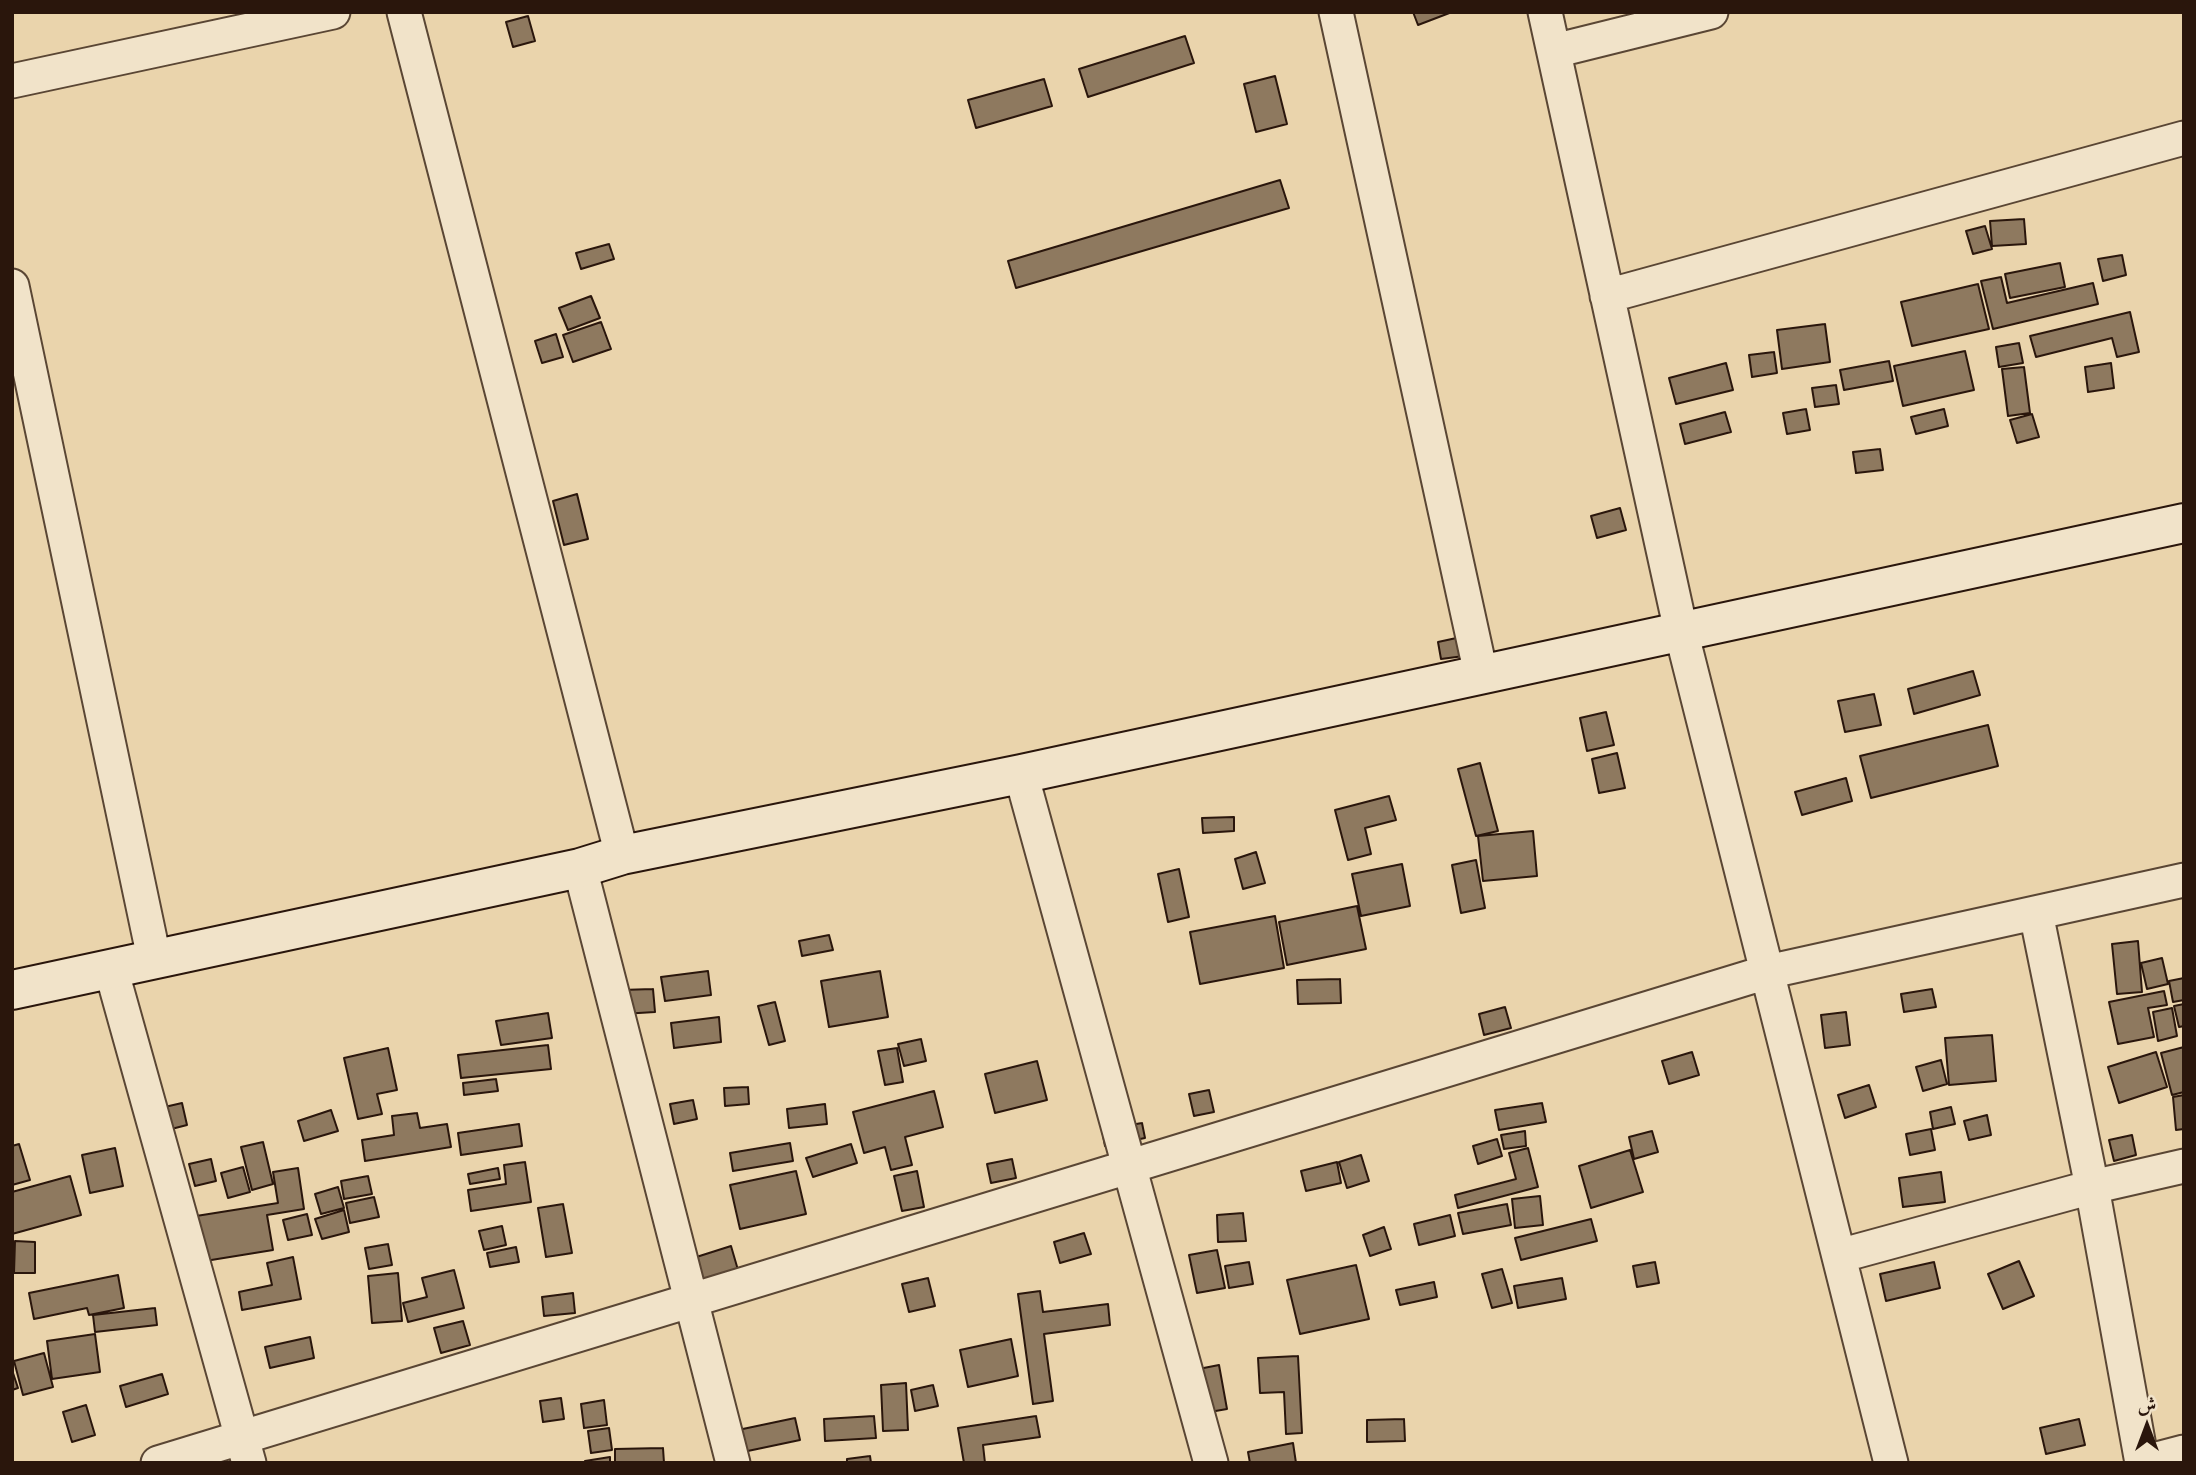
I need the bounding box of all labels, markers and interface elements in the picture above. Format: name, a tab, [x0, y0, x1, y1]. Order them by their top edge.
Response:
north arrow	[2112, 1391, 2182, 1461]
text: ش	[2138, 1392, 2156, 1418]

